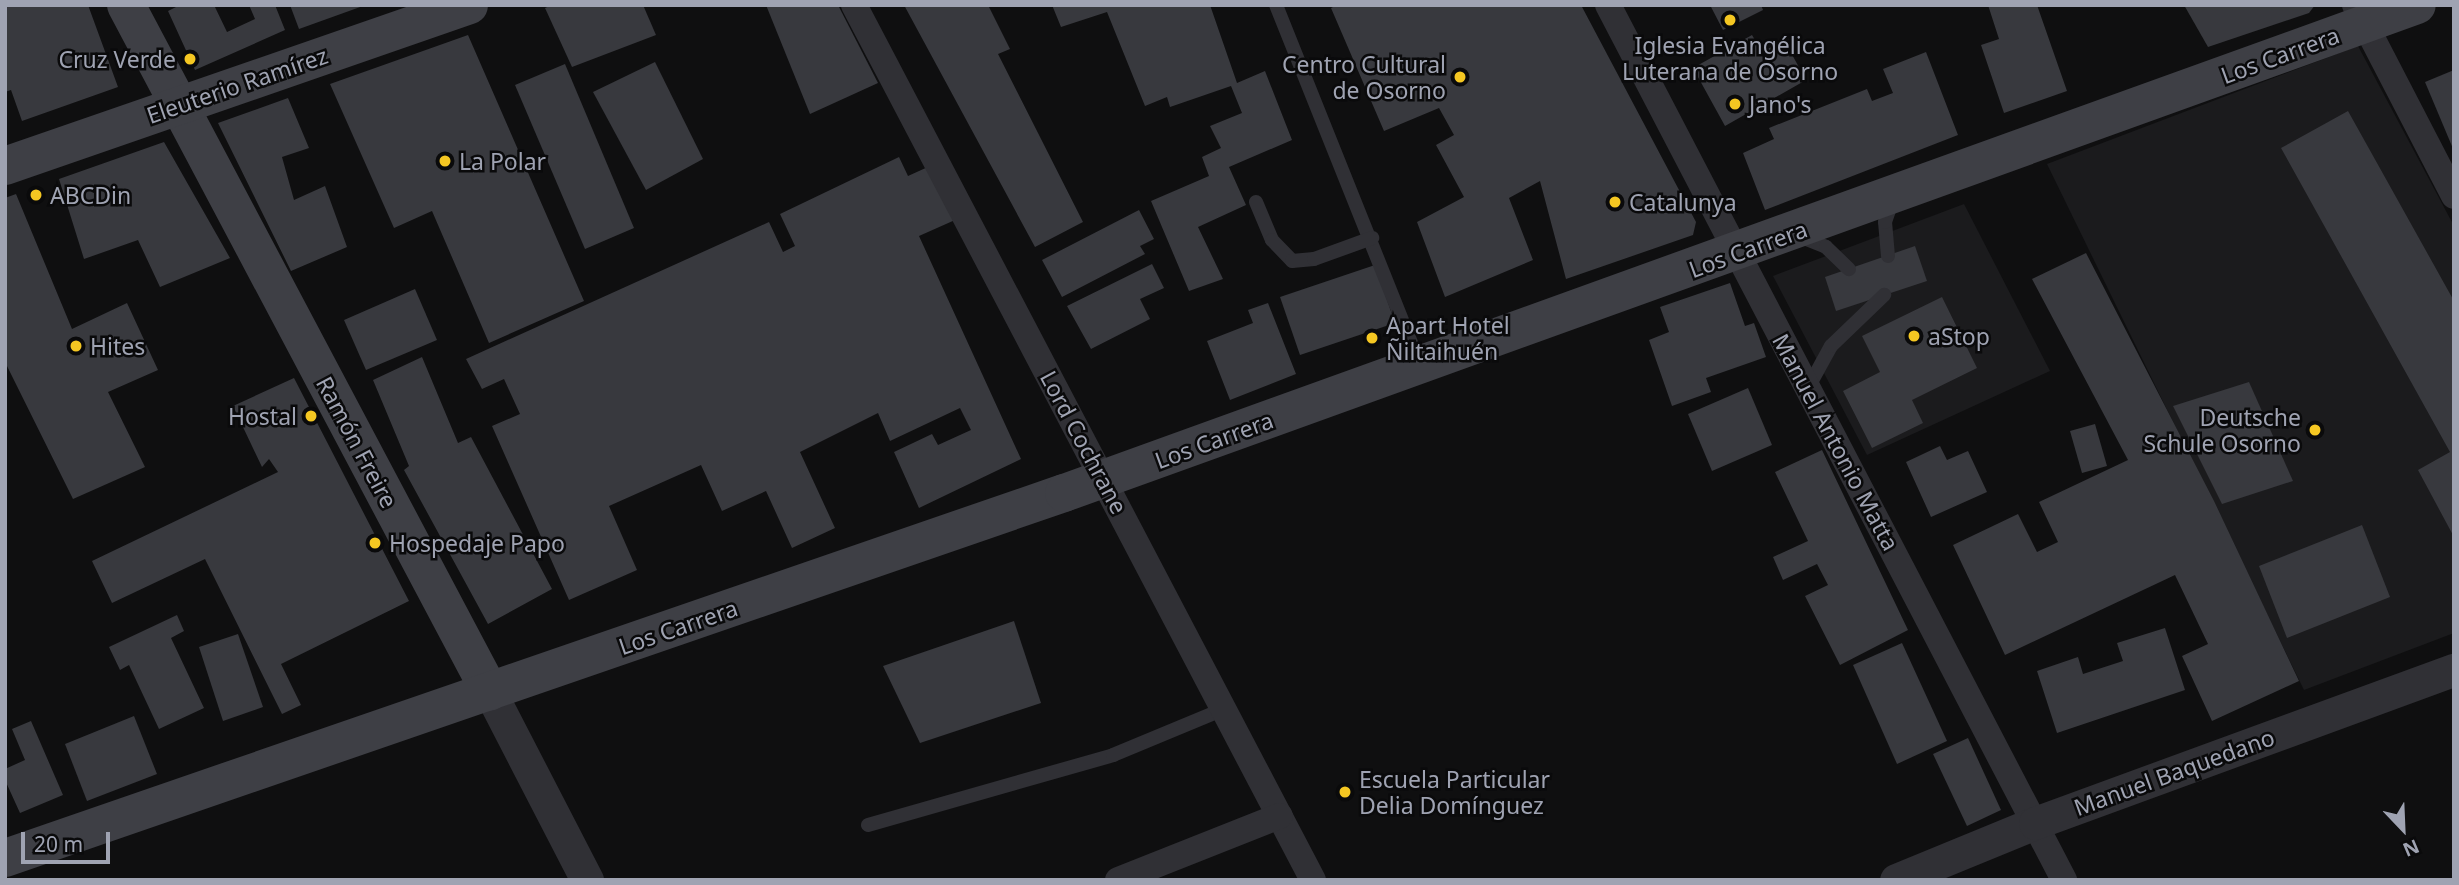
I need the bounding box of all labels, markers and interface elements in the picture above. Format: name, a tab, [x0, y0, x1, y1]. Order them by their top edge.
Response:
marker: Iglesia Evangélica Luterana de Osorno	[1722, 12, 1738, 28]
street label: Los Carrera	[2217, 21, 2343, 89]
place label: Iglesia Evangélica Luterana de Osorno	[1622, 31, 1838, 85]
street label: Eleuterio Ramírez	[143, 41, 331, 129]
place label: Cruz Verde	[58, 45, 176, 73]
place label: Centro Cultural de Osorno	[1282, 50, 1446, 104]
marker: Cruz Verde	[182, 51, 198, 67]
marker: Centro Cultural de Osorno	[1452, 69, 1468, 85]
place label: Jano's	[1749, 90, 1812, 118]
marker: Jano's	[1727, 96, 1743, 112]
place label: La Polar	[459, 147, 546, 175]
marker: La Polar	[437, 153, 453, 169]
place label: ABCDin	[50, 181, 131, 209]
marker: ABCDin	[28, 187, 44, 203]
place label: Catalunya	[1629, 188, 1737, 216]
marker: Catalunya	[1607, 194, 1623, 210]
street label: Los Carrera	[1685, 215, 1811, 283]
place label: Apart Hotel Ñiltaihuén	[1386, 311, 1510, 365]
place label: aStop	[1928, 322, 1990, 350]
marker: aStop	[1906, 328, 1922, 344]
street label: Manuel Antonio Matta	[1767, 329, 1905, 555]
marker: Apart Hotel Ñiltaihuén	[1364, 330, 1380, 346]
place label: Hites	[90, 332, 145, 360]
marker: Hites	[68, 338, 84, 354]
street label: Lord Cochrane	[1035, 366, 1133, 518]
street label: Ramón Freire	[311, 372, 403, 512]
place label: Hostal	[228, 402, 297, 430]
place label: Deutsche Schule Osorno	[2143, 403, 2301, 457]
street label: Los Carrera	[1151, 406, 1277, 474]
marker: Hostal	[303, 408, 319, 424]
marker: Deutsche Schule Osorno	[2307, 422, 2323, 438]
place label: Hospedaje Papo	[389, 529, 565, 557]
marker: Hospedaje Papo	[367, 535, 383, 551]
street label: Los Carrera	[615, 594, 741, 660]
street label: Manuel Baquedano	[2070, 723, 2278, 821]
place label: Escuela Particular Delia Domínguez	[1359, 765, 1550, 819]
marker: Escuela Particular Delia Domínguez	[1337, 784, 1353, 800]
north arrow	[2368, 794, 2438, 864]
scale bar	[24, 818, 114, 862]
text: 20 m	[34, 830, 83, 858]
text: N	[2399, 833, 2423, 863]

